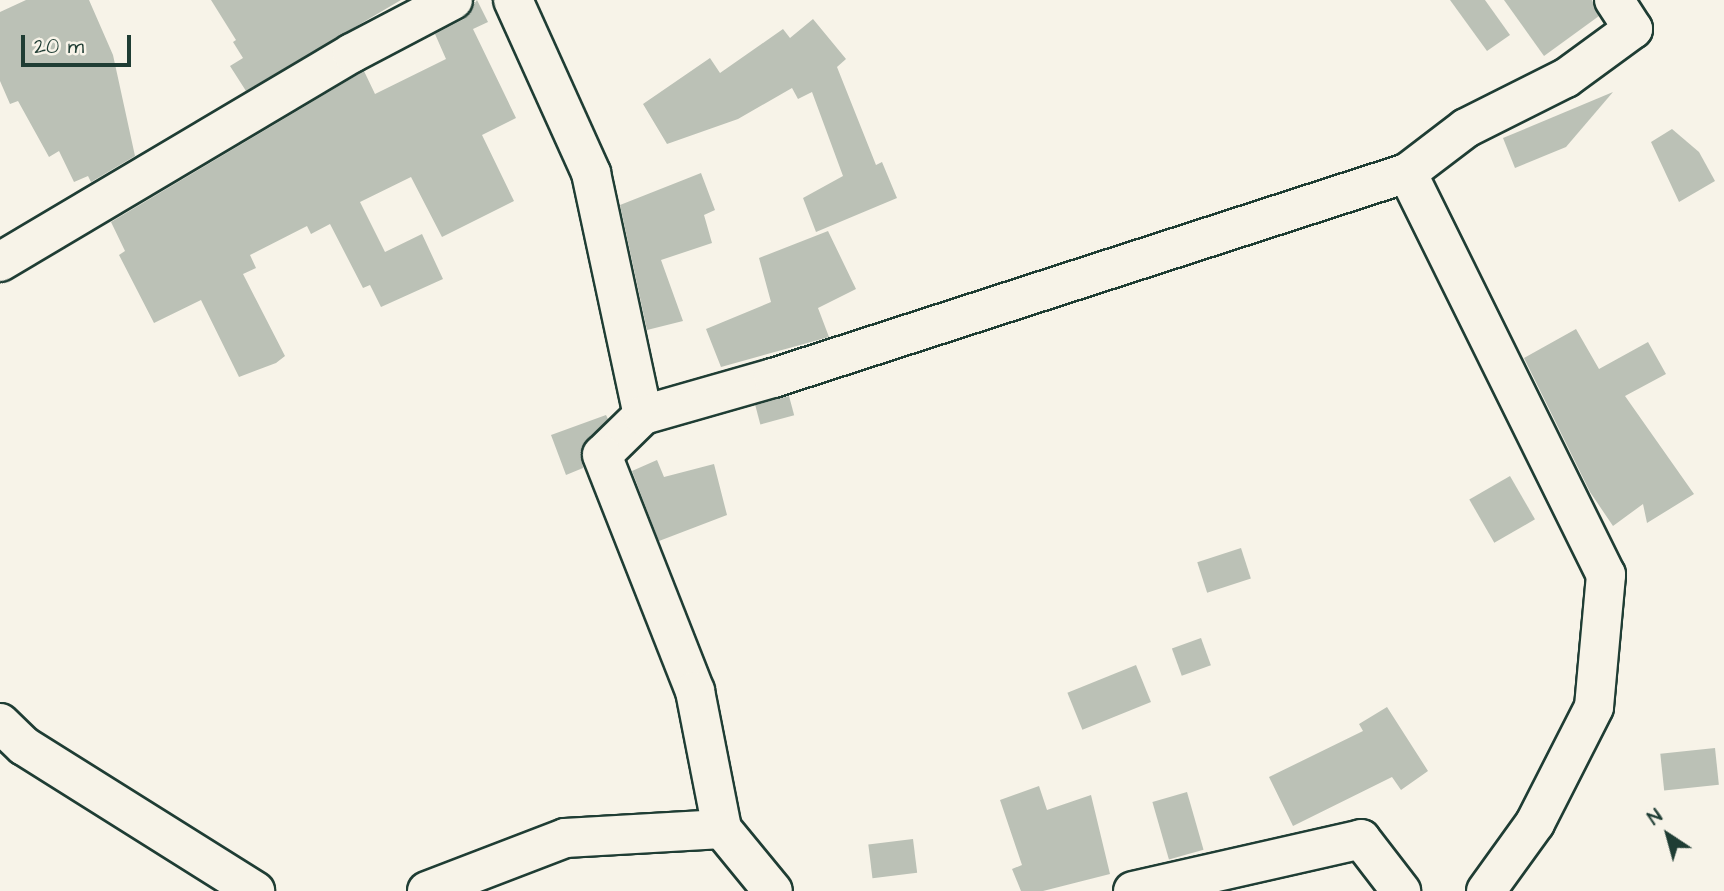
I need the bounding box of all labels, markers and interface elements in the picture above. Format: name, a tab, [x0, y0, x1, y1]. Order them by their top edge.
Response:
scale bar	[24, 21, 135, 65]
text: 20 m	[34, 32, 84, 61]
north arrow	[1633, 800, 1703, 870]
text: N	[1643, 803, 1668, 832]

